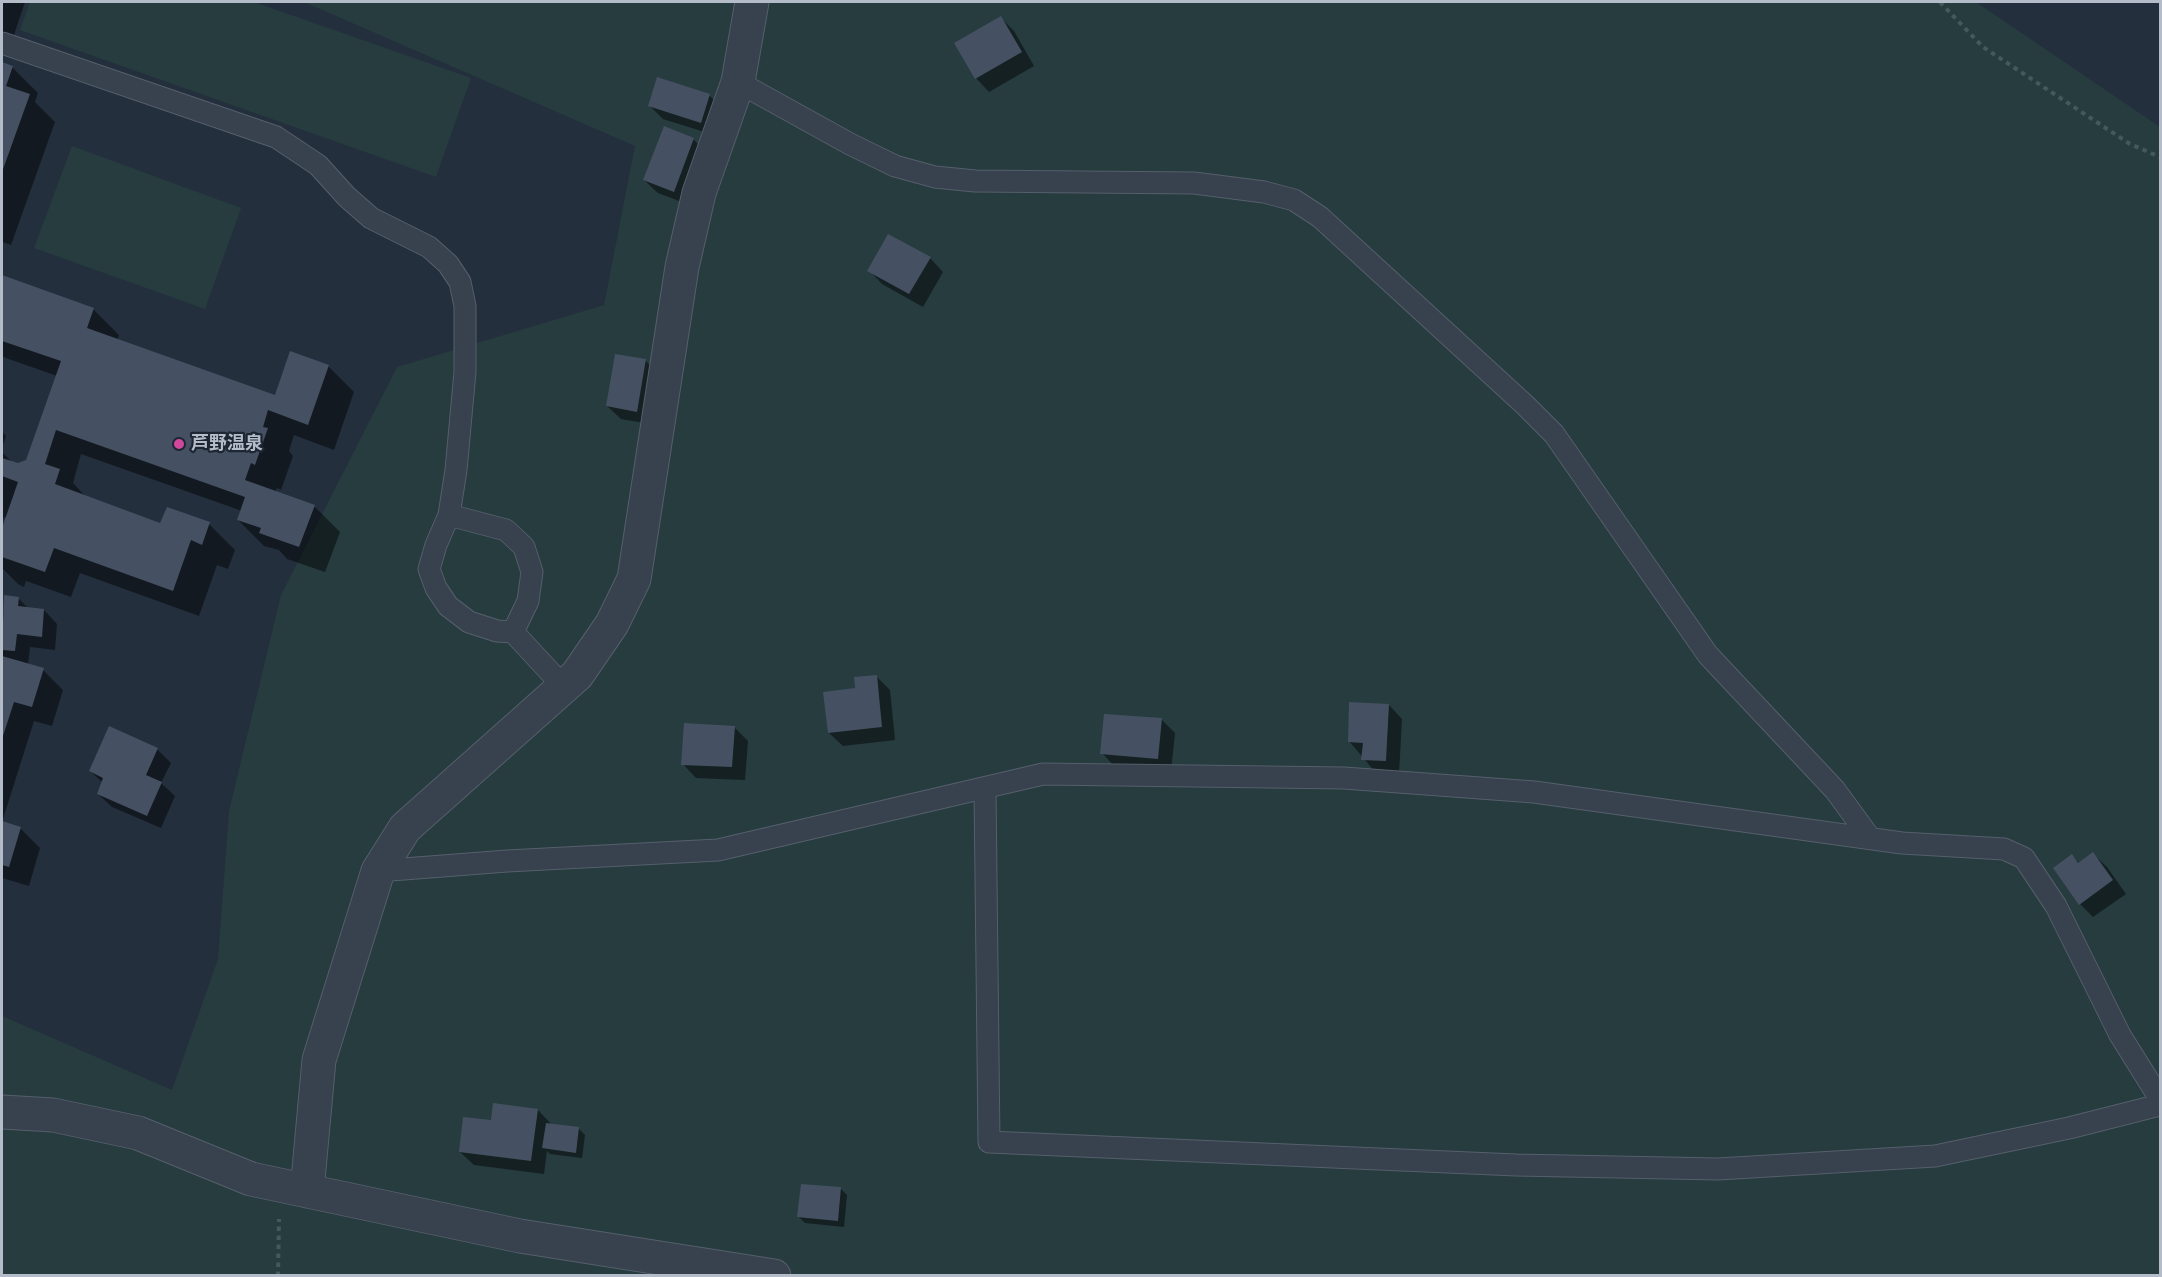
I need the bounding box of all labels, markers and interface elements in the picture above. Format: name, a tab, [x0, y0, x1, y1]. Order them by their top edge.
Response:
place label: 芦野温泉	[191, 433, 263, 455]
marker: 芦野温泉	[172, 437, 186, 451]

